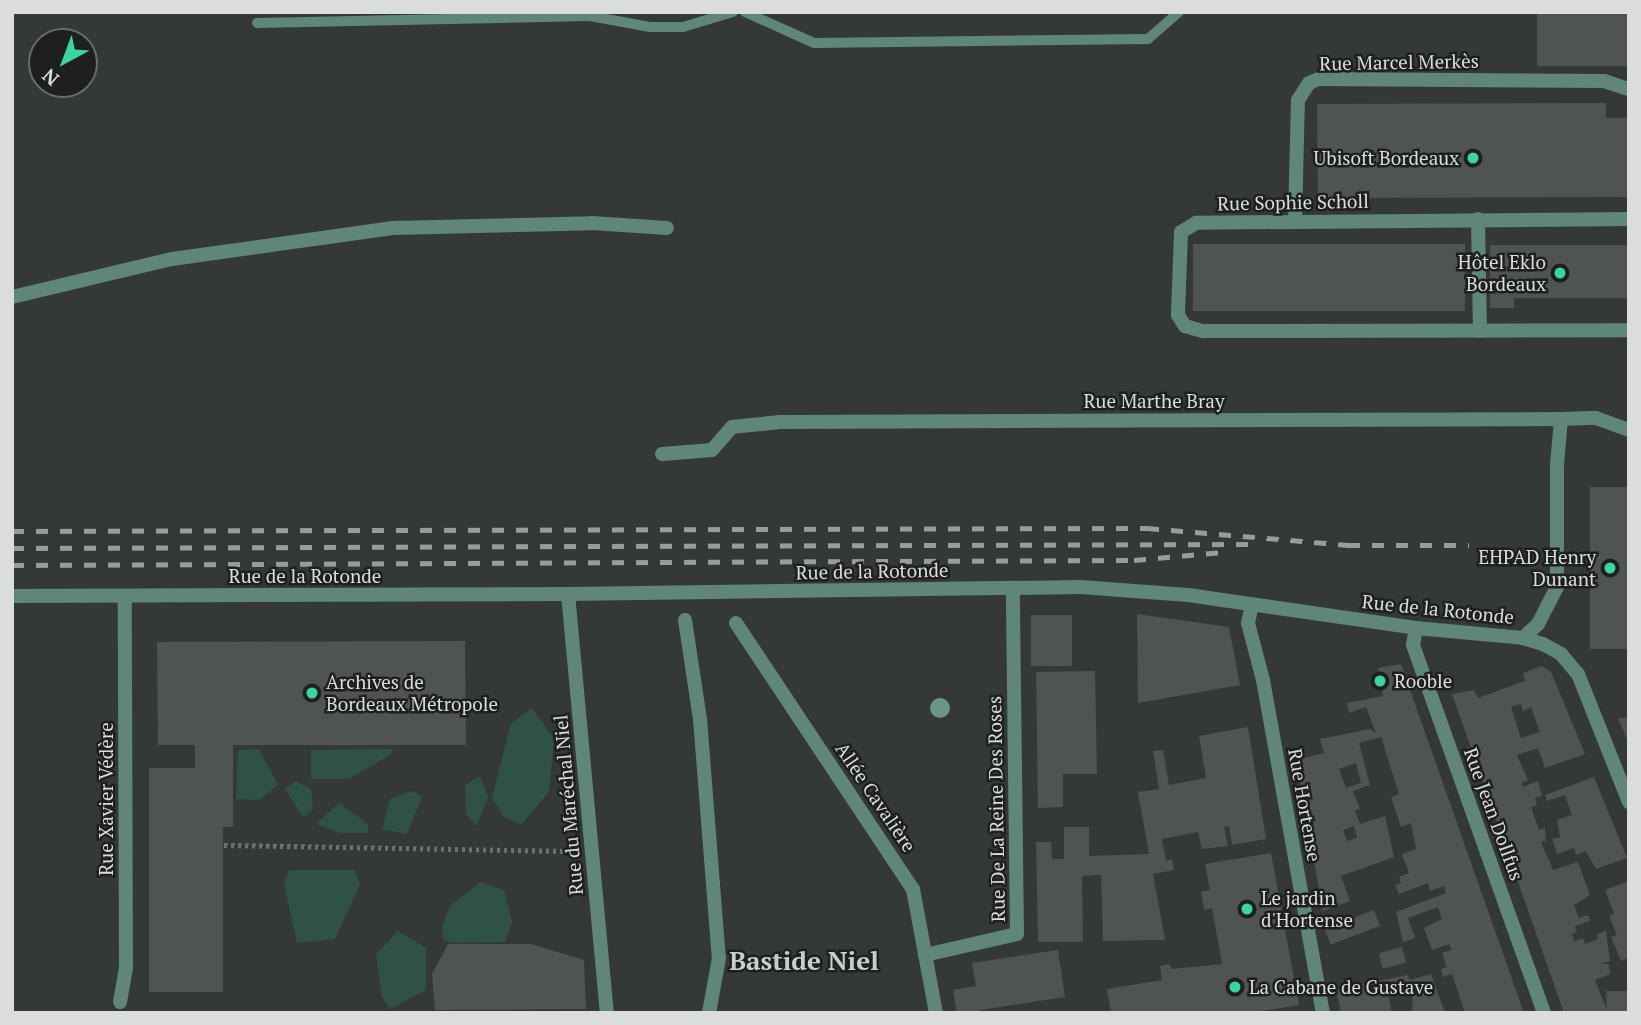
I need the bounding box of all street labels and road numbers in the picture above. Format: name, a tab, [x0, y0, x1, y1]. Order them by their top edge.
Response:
street label: Rue Marcel Merkès	[1319, 49, 1479, 75]
street label: Rue Sophie Scholl	[1217, 189, 1369, 215]
street label: Rue Marthe Bray	[1083, 390, 1225, 412]
street label: Rue de la Rotonde	[795, 558, 949, 584]
street label: Rue de la Rotonde	[229, 565, 381, 587]
street label: Rue de la Rotonde	[1361, 590, 1515, 628]
street label: Rue De La Reine Des Roses	[983, 696, 1009, 922]
street label: Rue du Maréchal Niel	[549, 714, 587, 896]
street label: Rue Xavier Védère	[95, 722, 117, 876]
street label: Allée Cavalière	[831, 738, 921, 856]
street label: Rue Jean Dollfus	[1459, 744, 1529, 884]
street label: Rue Hortense	[1284, 747, 1326, 863]

